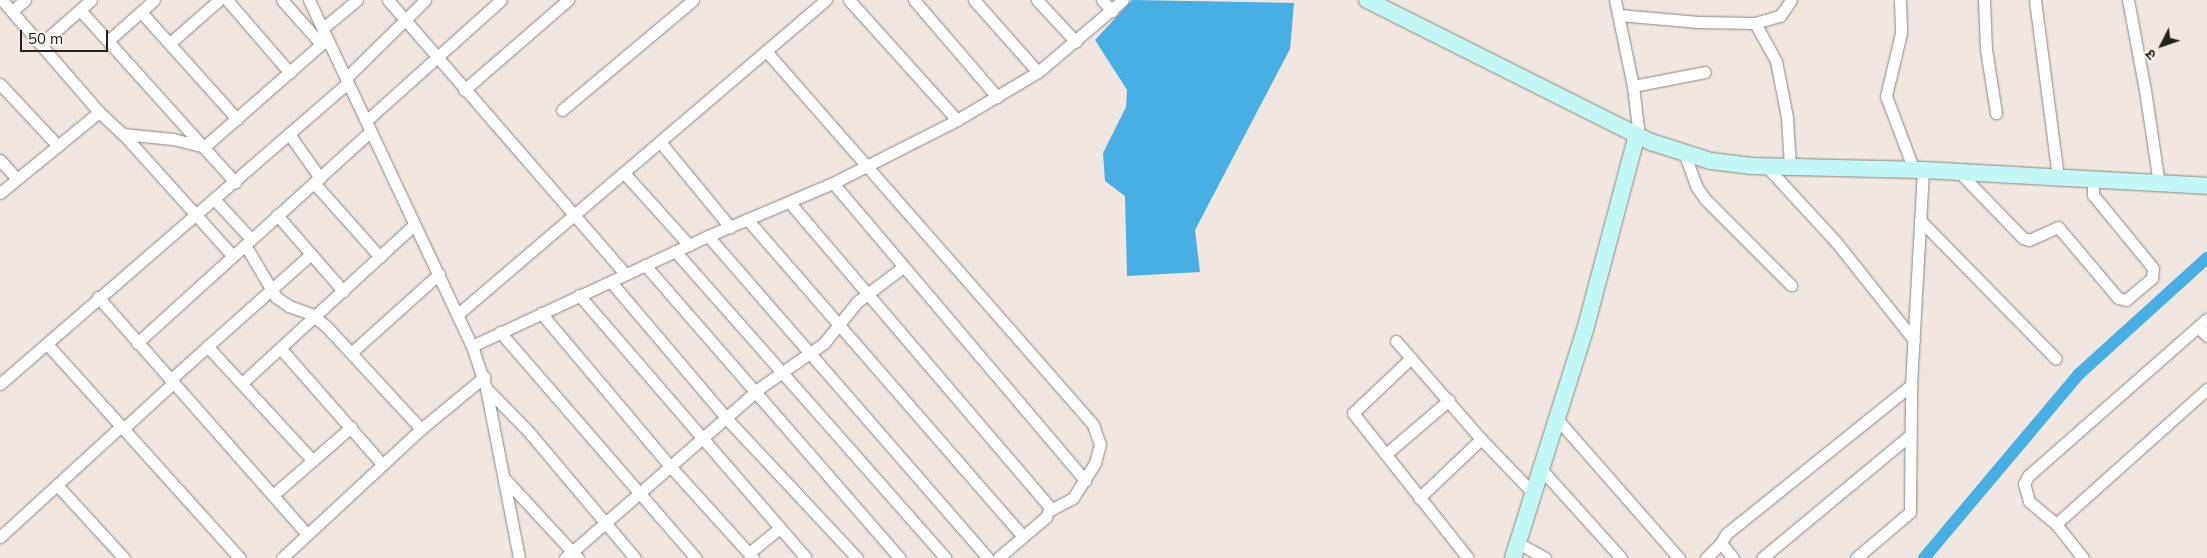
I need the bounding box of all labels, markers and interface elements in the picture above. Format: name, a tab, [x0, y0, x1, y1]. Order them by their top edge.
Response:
scale bar	[22, 20, 110, 52]
north arrow	[2137, 20, 2187, 70]
text: 50 m	[28, 29, 63, 48]
text: उ	[2141, 46, 2160, 64]

